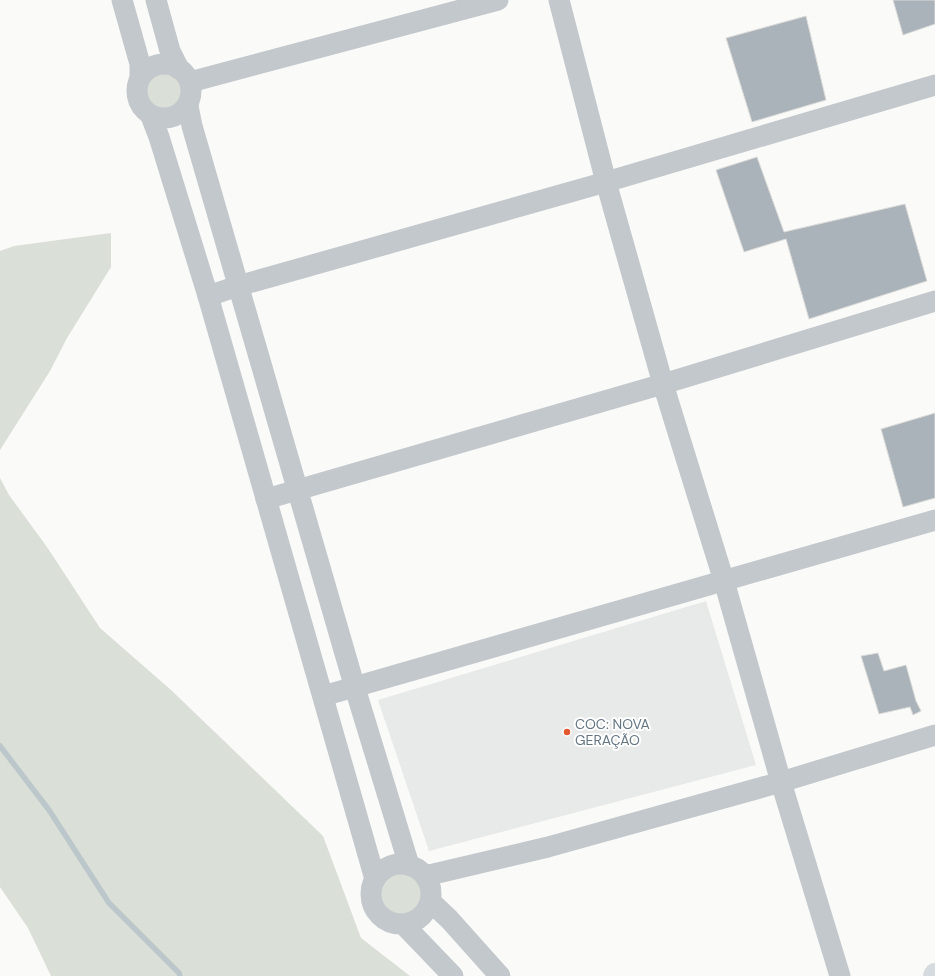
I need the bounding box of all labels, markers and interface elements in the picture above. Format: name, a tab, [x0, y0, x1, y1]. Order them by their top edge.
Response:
place label: COC: NOVA GERAÇÃO	[575, 715, 650, 749]
marker: COC: NOVA GERAÇÃO	[562, 727, 572, 737]

